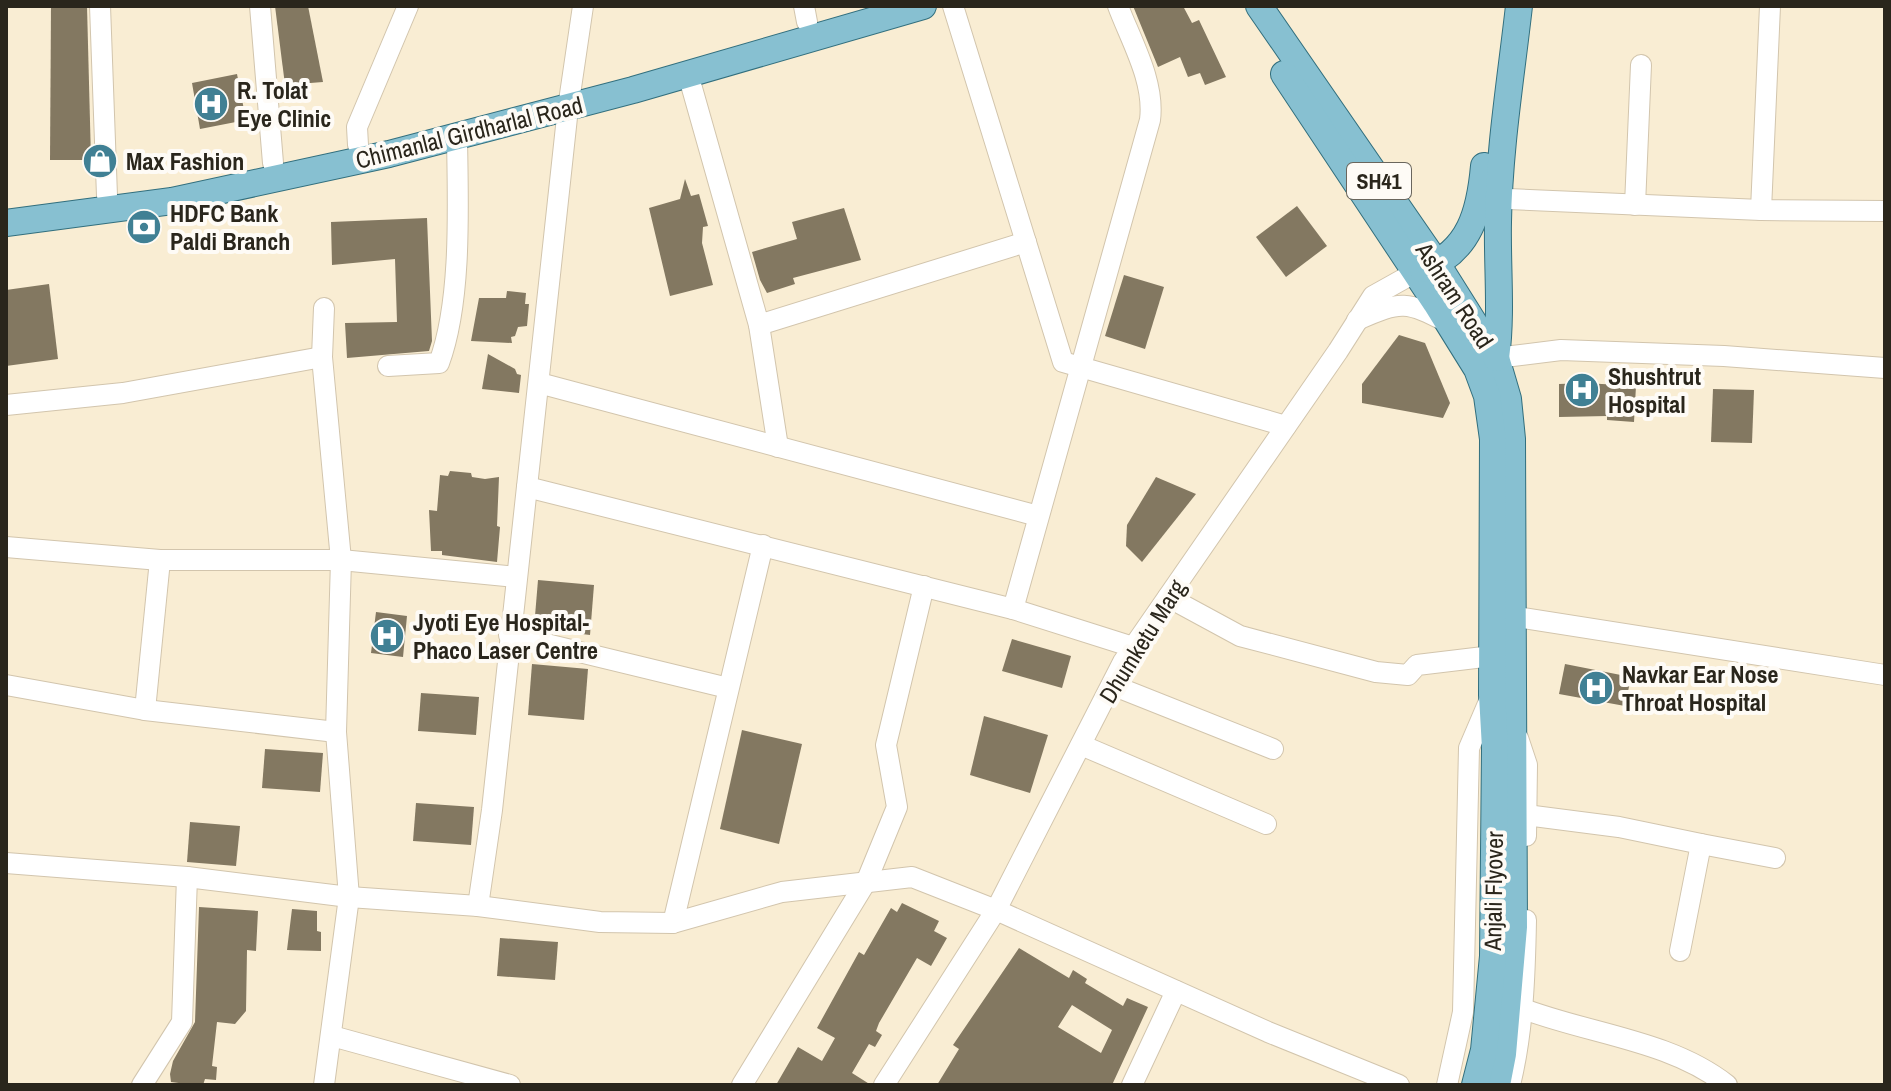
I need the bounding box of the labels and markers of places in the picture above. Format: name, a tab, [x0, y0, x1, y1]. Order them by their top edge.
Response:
place label: R. Tolat Eye Clinic	[237, 74, 331, 134]
hospital icon: R. Tolat Eye Clinic	[192, 85, 230, 123]
shop icon: Max Fashion	[81, 142, 119, 180]
place label: Max Fashion	[126, 145, 244, 177]
place label: HDFC Bank Paldi Branch	[170, 197, 290, 257]
bank icon: HDFC Bank Paldi Branch	[125, 208, 163, 246]
place label: Shushtrut Hospital	[1608, 360, 1701, 420]
hospital icon: Shushtrut Hospital	[1563, 371, 1601, 409]
place label: Jyoti Eye Hospital- Phaco Laser Centre	[413, 606, 598, 666]
hospital icon: Jyoti Eye Hospital- Phaco Laser Centre	[368, 617, 406, 655]
place label: Navkar Ear Nose Throat Hospital	[1622, 658, 1778, 718]
hospital icon: Navkar Ear Nose Throat Hospital	[1577, 669, 1615, 707]

